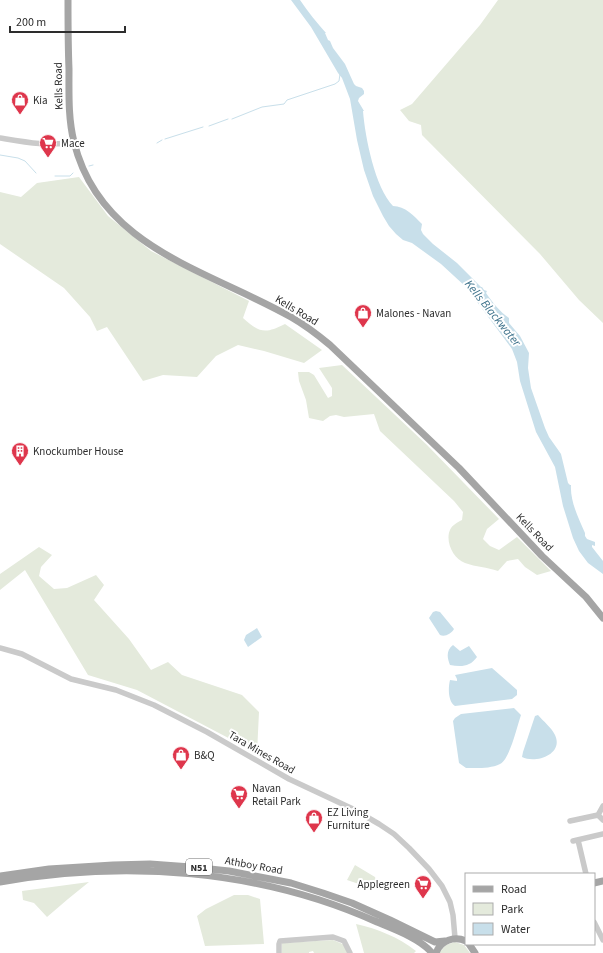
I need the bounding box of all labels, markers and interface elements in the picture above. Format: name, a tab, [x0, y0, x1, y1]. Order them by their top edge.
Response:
scale bar	[10, 8, 125, 34]
text: 200 m	[16, 14, 46, 31]
street label: Kells Road	[51, 62, 66, 110]
shop icon: Kia	[10, 90, 30, 115]
place label: Kia	[33, 93, 48, 108]
supermarket icon: Mace	[38, 133, 58, 158]
place label: Mace	[61, 136, 85, 151]
water label: Kells Blackwater	[460, 276, 525, 351]
street label: Kells Road	[272, 292, 321, 329]
shop icon: Malones - Navan	[353, 303, 373, 328]
place label: Malones - Navan	[376, 306, 451, 321]
building icon: Knockumber House	[10, 441, 30, 466]
place label: Knockumber House	[33, 444, 124, 459]
street label: Kells Road	[513, 510, 557, 555]
street label: Tara Mines Road	[226, 727, 298, 778]
shop icon: B&Q	[171, 745, 191, 770]
place label: B&Q	[194, 748, 214, 763]
place label: Navan Retail Park	[252, 781, 301, 809]
supermarket icon: Navan Retail Park	[229, 784, 249, 809]
place label: EZ Living Furniture	[327, 805, 370, 833]
shop icon: EZ Living Furniture	[304, 808, 324, 833]
street label: Athboy Road	[224, 853, 284, 878]
road number: N51	[186, 859, 212, 875]
legend	[465, 873, 595, 945]
supermarket icon: Applegreen	[413, 874, 433, 899]
place label: Applegreen	[357, 877, 410, 892]
text: Road	[501, 881, 527, 898]
text: Park	[501, 901, 523, 918]
text: Water	[501, 921, 531, 938]

